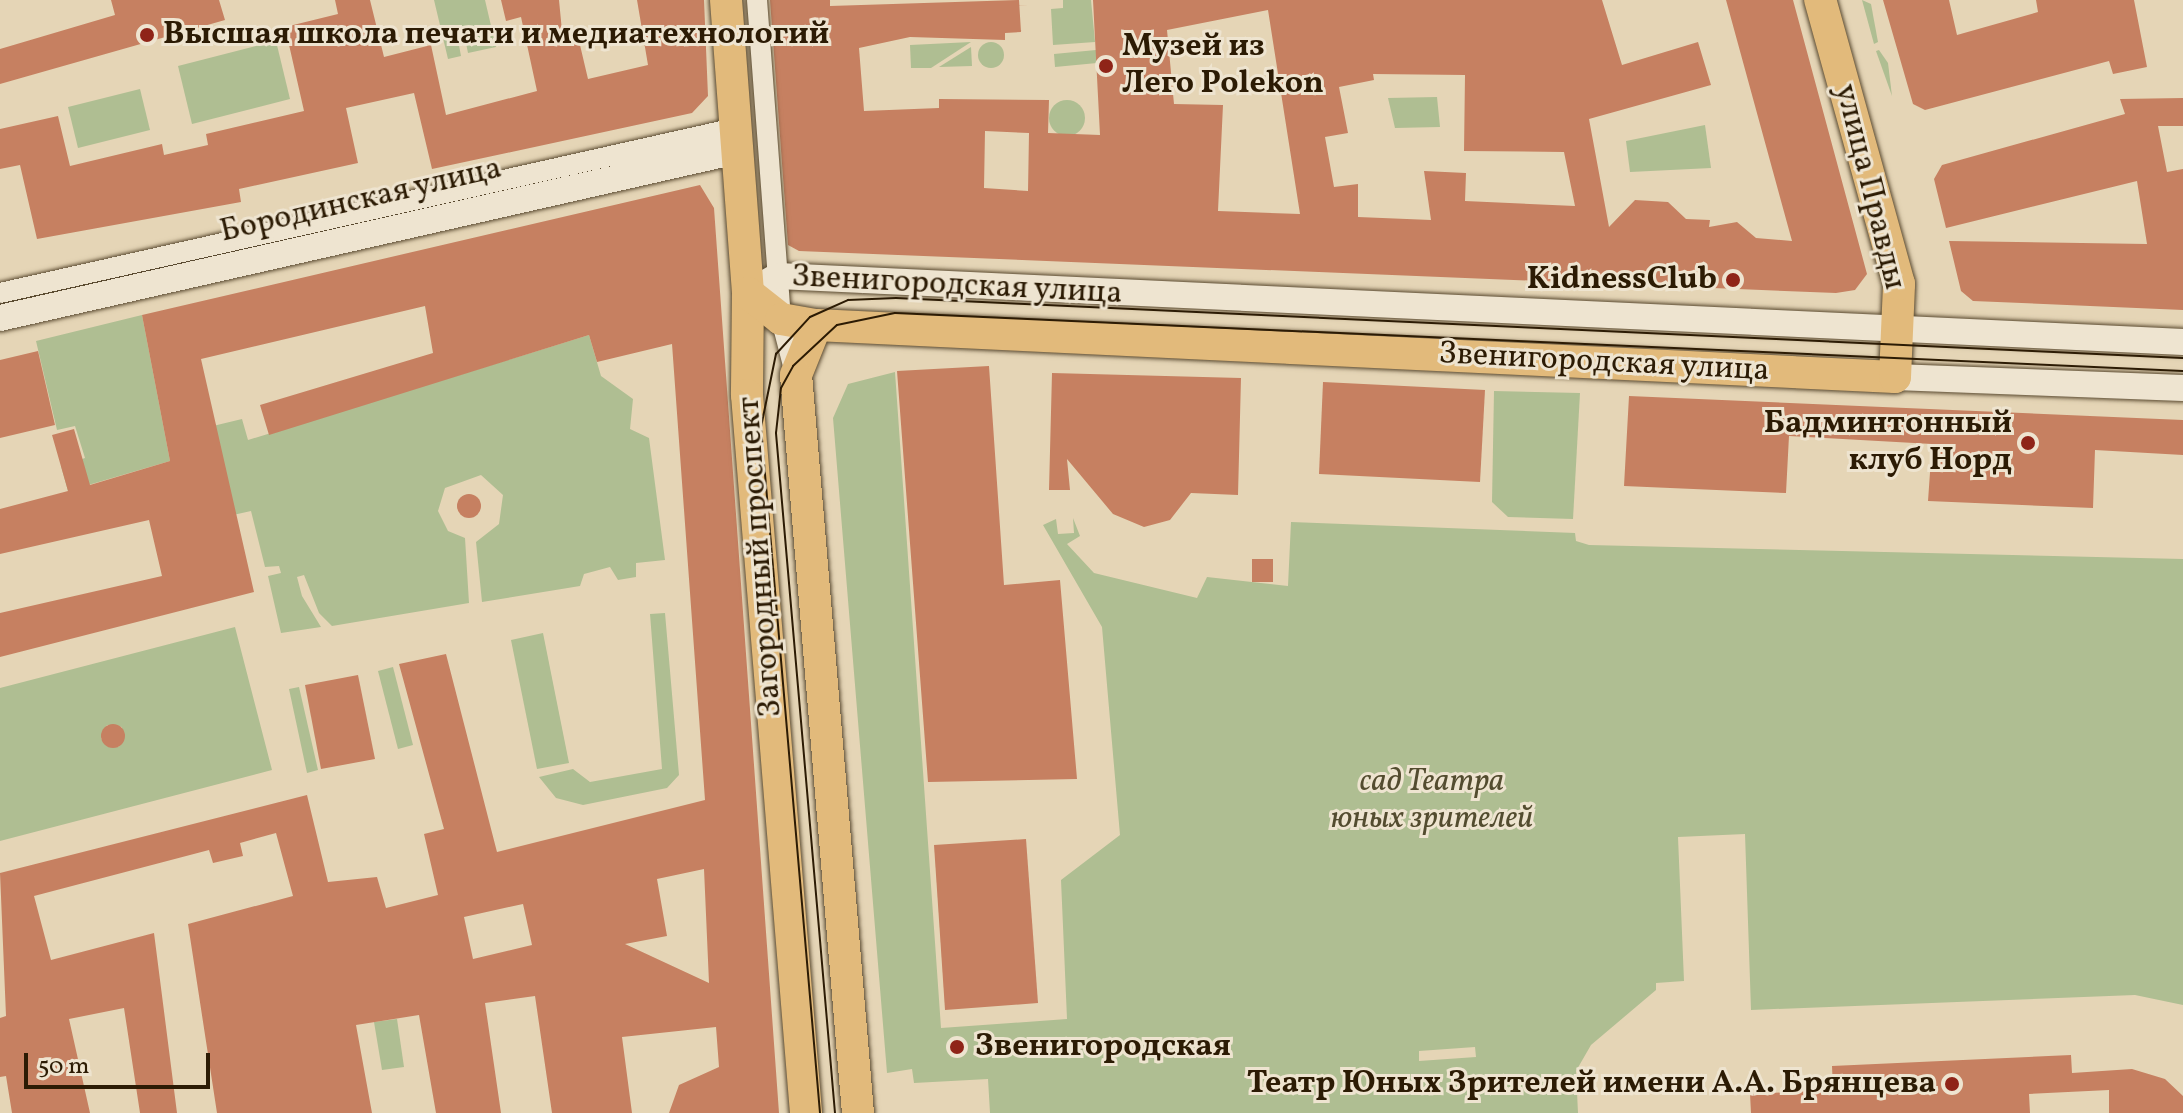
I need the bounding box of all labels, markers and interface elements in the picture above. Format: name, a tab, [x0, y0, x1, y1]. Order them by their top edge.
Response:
place label: Высшая школа печати и медиатехнологий	[163, 16, 829, 54]
marker: Высшая школа печати и медиатехнологий	[138, 26, 156, 44]
place label: Музей из Лего Polekon	[1122, 29, 1324, 104]
marker: Музей из Лего Polekon	[1097, 57, 1115, 75]
street label: улица Правды	[1825, 80, 1913, 294]
street label: Бородинская улица	[216, 150, 506, 252]
street label: Звенигородская улица	[790, 258, 1124, 314]
place label: KidnessClub	[1527, 261, 1717, 299]
marker: KidnessClub	[1724, 271, 1742, 289]
street label: Звенигородская улица	[1437, 335, 1771, 391]
street label: Загородный проспект	[731, 395, 791, 719]
place label: Бадминтонный клуб Норд	[1764, 406, 2012, 481]
marker: Бадминтонный клуб Норд	[2019, 434, 2037, 452]
park label: сад Театра юных зрителей	[1331, 764, 1533, 839]
place label: Звенигородская	[975, 1028, 1231, 1066]
marker: Звенигородская	[946, 1036, 968, 1058]
scale bar	[28, 1037, 214, 1087]
text: 50 m	[38, 1050, 90, 1084]
place label: Театр Юных Зрителей имени А.А. Брянцева	[1247, 1065, 1936, 1103]
marker: Театр Юных Зрителей имени А.А. Брянцева	[1943, 1075, 1961, 1093]

